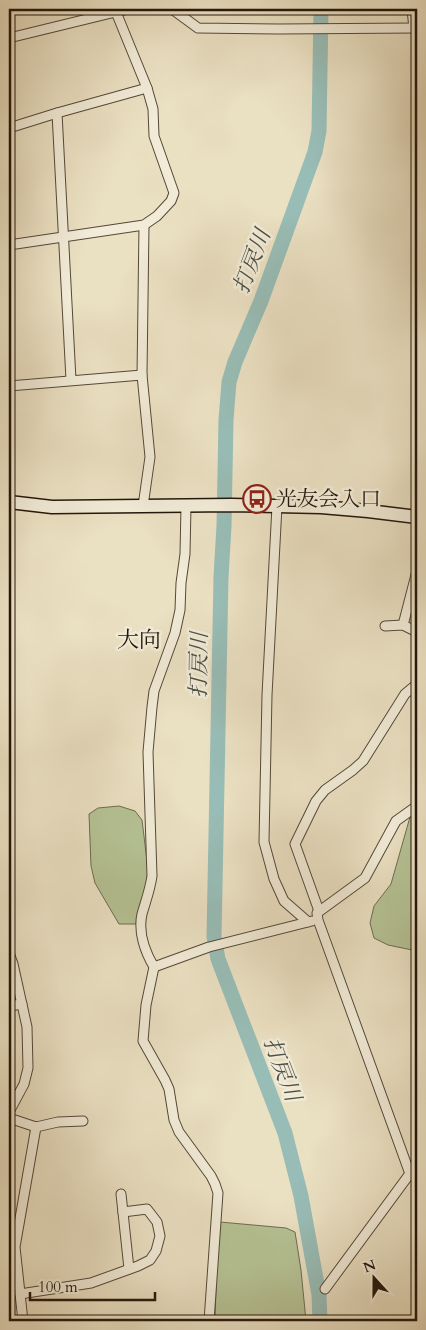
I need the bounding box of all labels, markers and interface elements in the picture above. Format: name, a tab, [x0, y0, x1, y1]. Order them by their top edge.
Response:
water label: 打戻川	[226, 223, 278, 298]
bus stop icon: 光友会入口	[242, 484, 272, 514]
place label: 光友会入口	[276, 485, 381, 514]
district label: 大向	[117, 625, 161, 655]
water label: 打戻川	[183, 630, 215, 698]
water label: 打戻川	[256, 1033, 309, 1107]
north arrow	[348, 1252, 398, 1302]
text: N	[360, 1255, 379, 1277]
scale bar	[30, 1270, 155, 1302]
text: 100 m	[38, 1277, 78, 1297]

